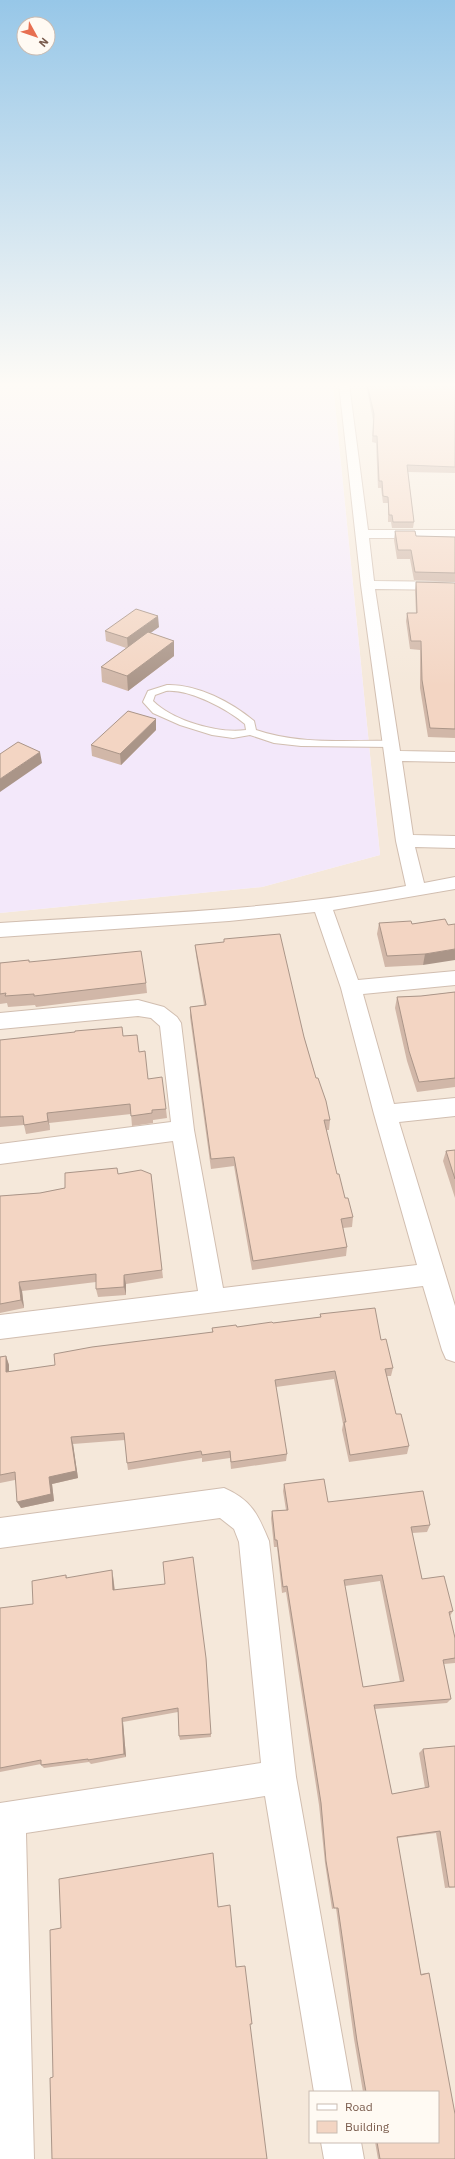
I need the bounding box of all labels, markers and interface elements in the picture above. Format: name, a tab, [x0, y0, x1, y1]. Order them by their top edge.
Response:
north arrow	[16, 16, 56, 56]
text: N	[36, 35, 52, 50]
legend	[309, 2091, 439, 2143]
text: Road	[345, 2099, 373, 2114]
text: Building	[345, 2119, 390, 2134]

